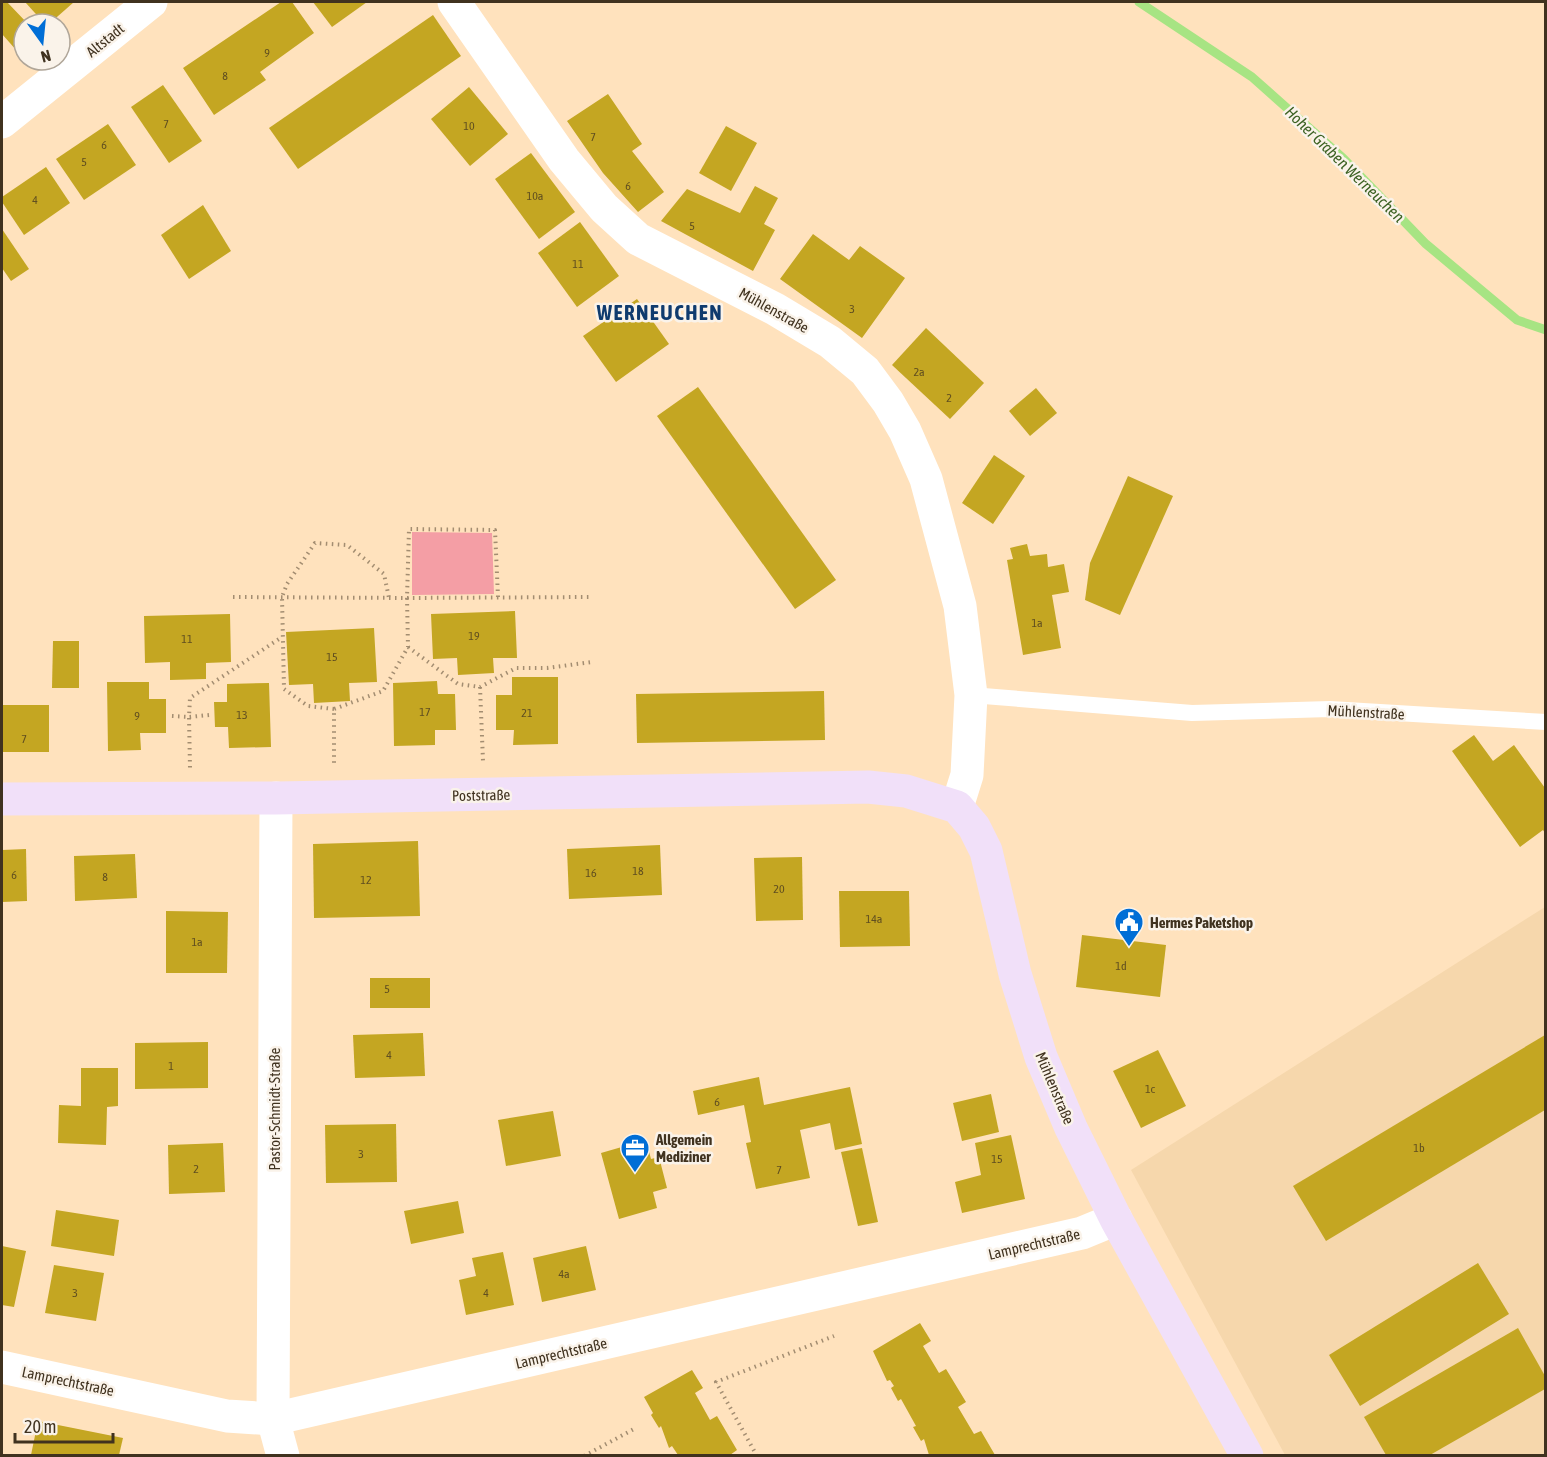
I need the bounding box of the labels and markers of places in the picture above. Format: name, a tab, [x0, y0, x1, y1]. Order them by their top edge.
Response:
public building icon: Hermes Paketshop	[1113, 906, 1145, 948]
place label: Hermes Paketshop	[1150, 914, 1253, 931]
place label: Allgemein Mediziner	[655, 1131, 712, 1165]
office icon: Allgemein Mediziner	[619, 1132, 651, 1174]

